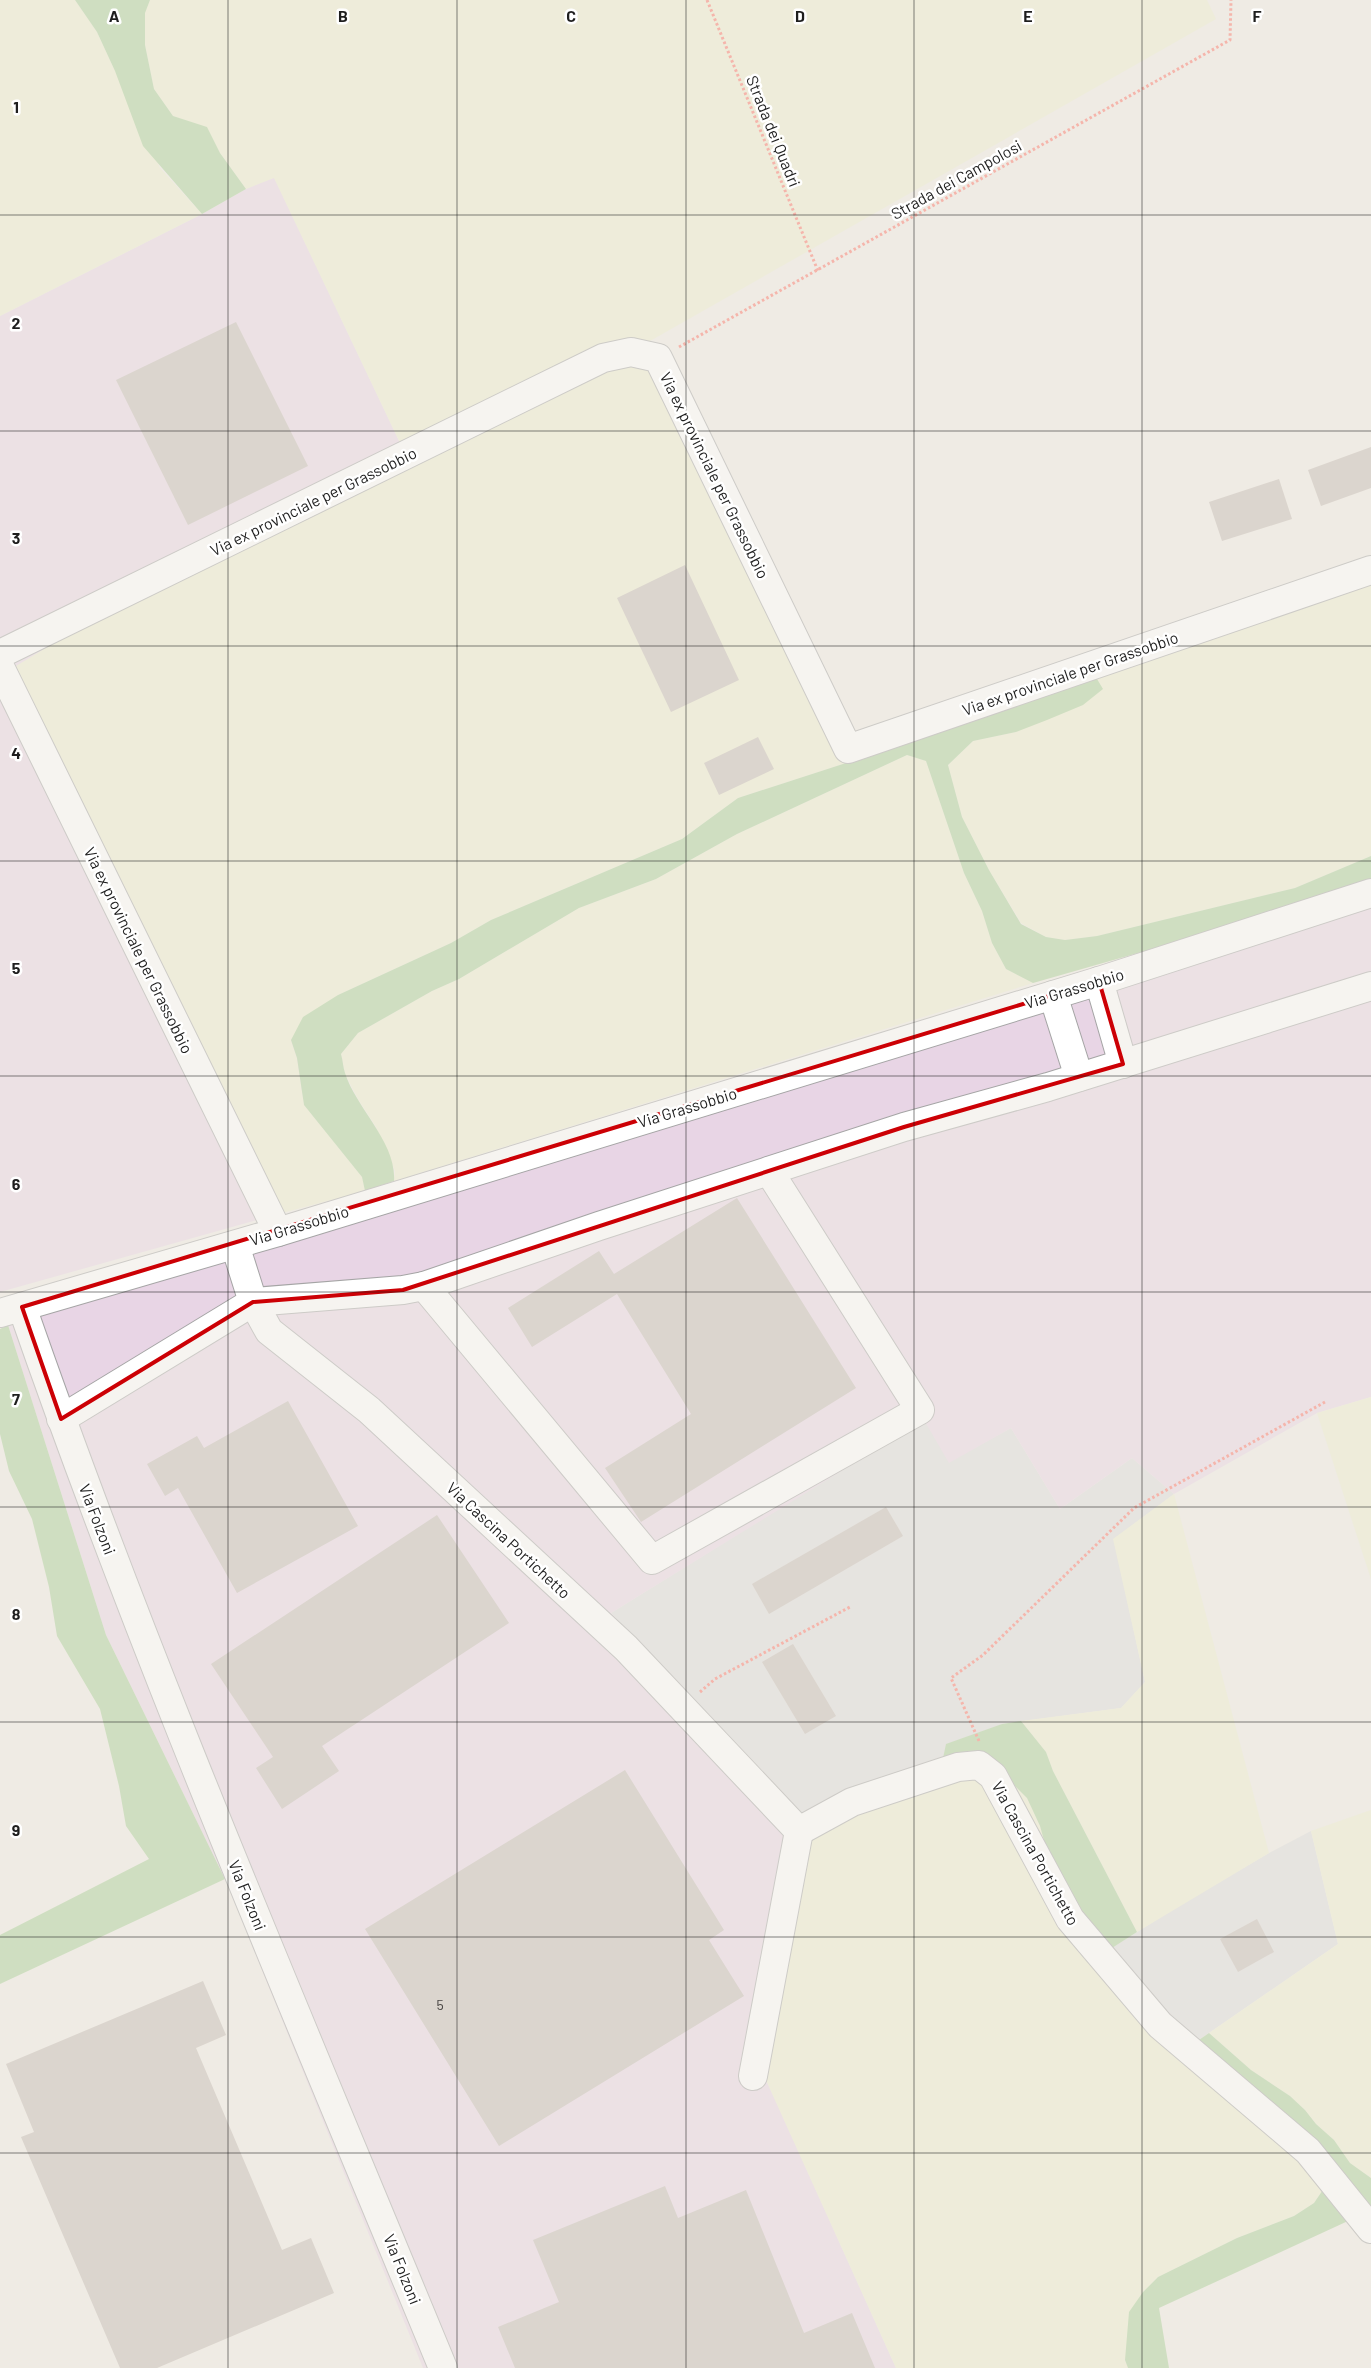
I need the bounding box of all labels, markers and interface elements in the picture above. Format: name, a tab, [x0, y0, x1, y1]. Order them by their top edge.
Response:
text: A	[109, 6, 120, 25]
text: B	[338, 6, 348, 25]
text: C	[566, 6, 576, 25]
text: D	[795, 6, 805, 25]
text: E	[1023, 6, 1033, 25]
text: F	[1253, 6, 1262, 25]
street label: Strada dei Quadri	[743, 73, 805, 189]
text: 1	[13, 97, 19, 116]
street label: Strada dei Campolosi	[887, 135, 1025, 223]
text: 2	[12, 313, 21, 332]
street label: Via ex provinciale per Grassobbio	[657, 369, 773, 581]
street label: Via ex provinciale per Grassobbio	[207, 443, 419, 559]
text: 3	[12, 528, 20, 547]
street label: Via ex provinciale per Grassobbio	[959, 627, 1181, 719]
text: 4	[11, 743, 21, 762]
street label: Via ex provinciale per Grassobbio	[81, 844, 197, 1056]
text: 5	[12, 958, 21, 977]
street label: Via Grassobbio	[1022, 964, 1126, 1012]
street label: Via Grassobbio	[635, 1083, 739, 1131]
text: 6	[12, 1174, 21, 1193]
street label: Via Grassobbio	[247, 1201, 351, 1249]
text: 7	[12, 1389, 20, 1408]
street label: Via Cascina Portichetto	[443, 1478, 575, 1602]
street label: Via Folzoni	[76, 1481, 120, 1557]
text: 8	[12, 1604, 21, 1623]
street label: Via Cascina Portichetto	[988, 1778, 1084, 1928]
text: 9	[12, 1820, 20, 1839]
street label: Via Folzoni	[225, 1857, 271, 1933]
house number: 5	[436, 1996, 444, 2013]
street label: Via Folzoni	[380, 2231, 426, 2307]

